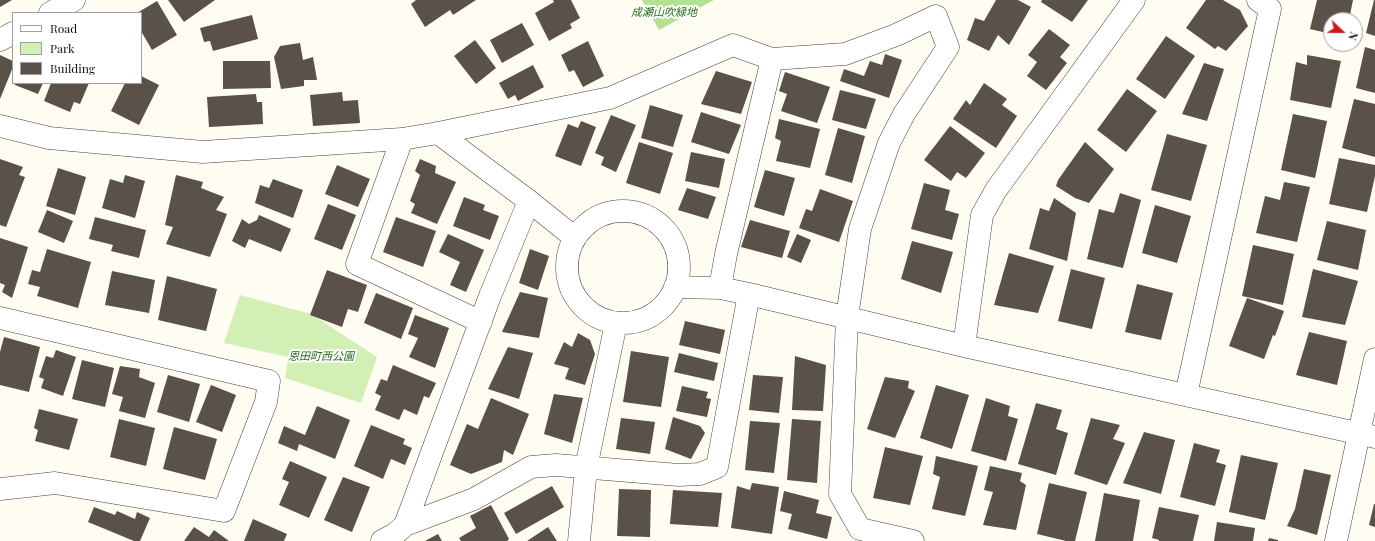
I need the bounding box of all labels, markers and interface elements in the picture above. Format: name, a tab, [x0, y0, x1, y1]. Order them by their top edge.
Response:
park label: 成瀬山吹緑地	[631, 6, 697, 20]
legend	[12, 12, 142, 84]
north arrow	[1323, 12, 1363, 52]
text: Road	[50, 20, 77, 36]
text: N	[1345, 30, 1362, 43]
text: Park	[50, 40, 75, 56]
text: Building	[50, 60, 95, 76]
park label: 恩田町西公園	[288, 350, 354, 364]

